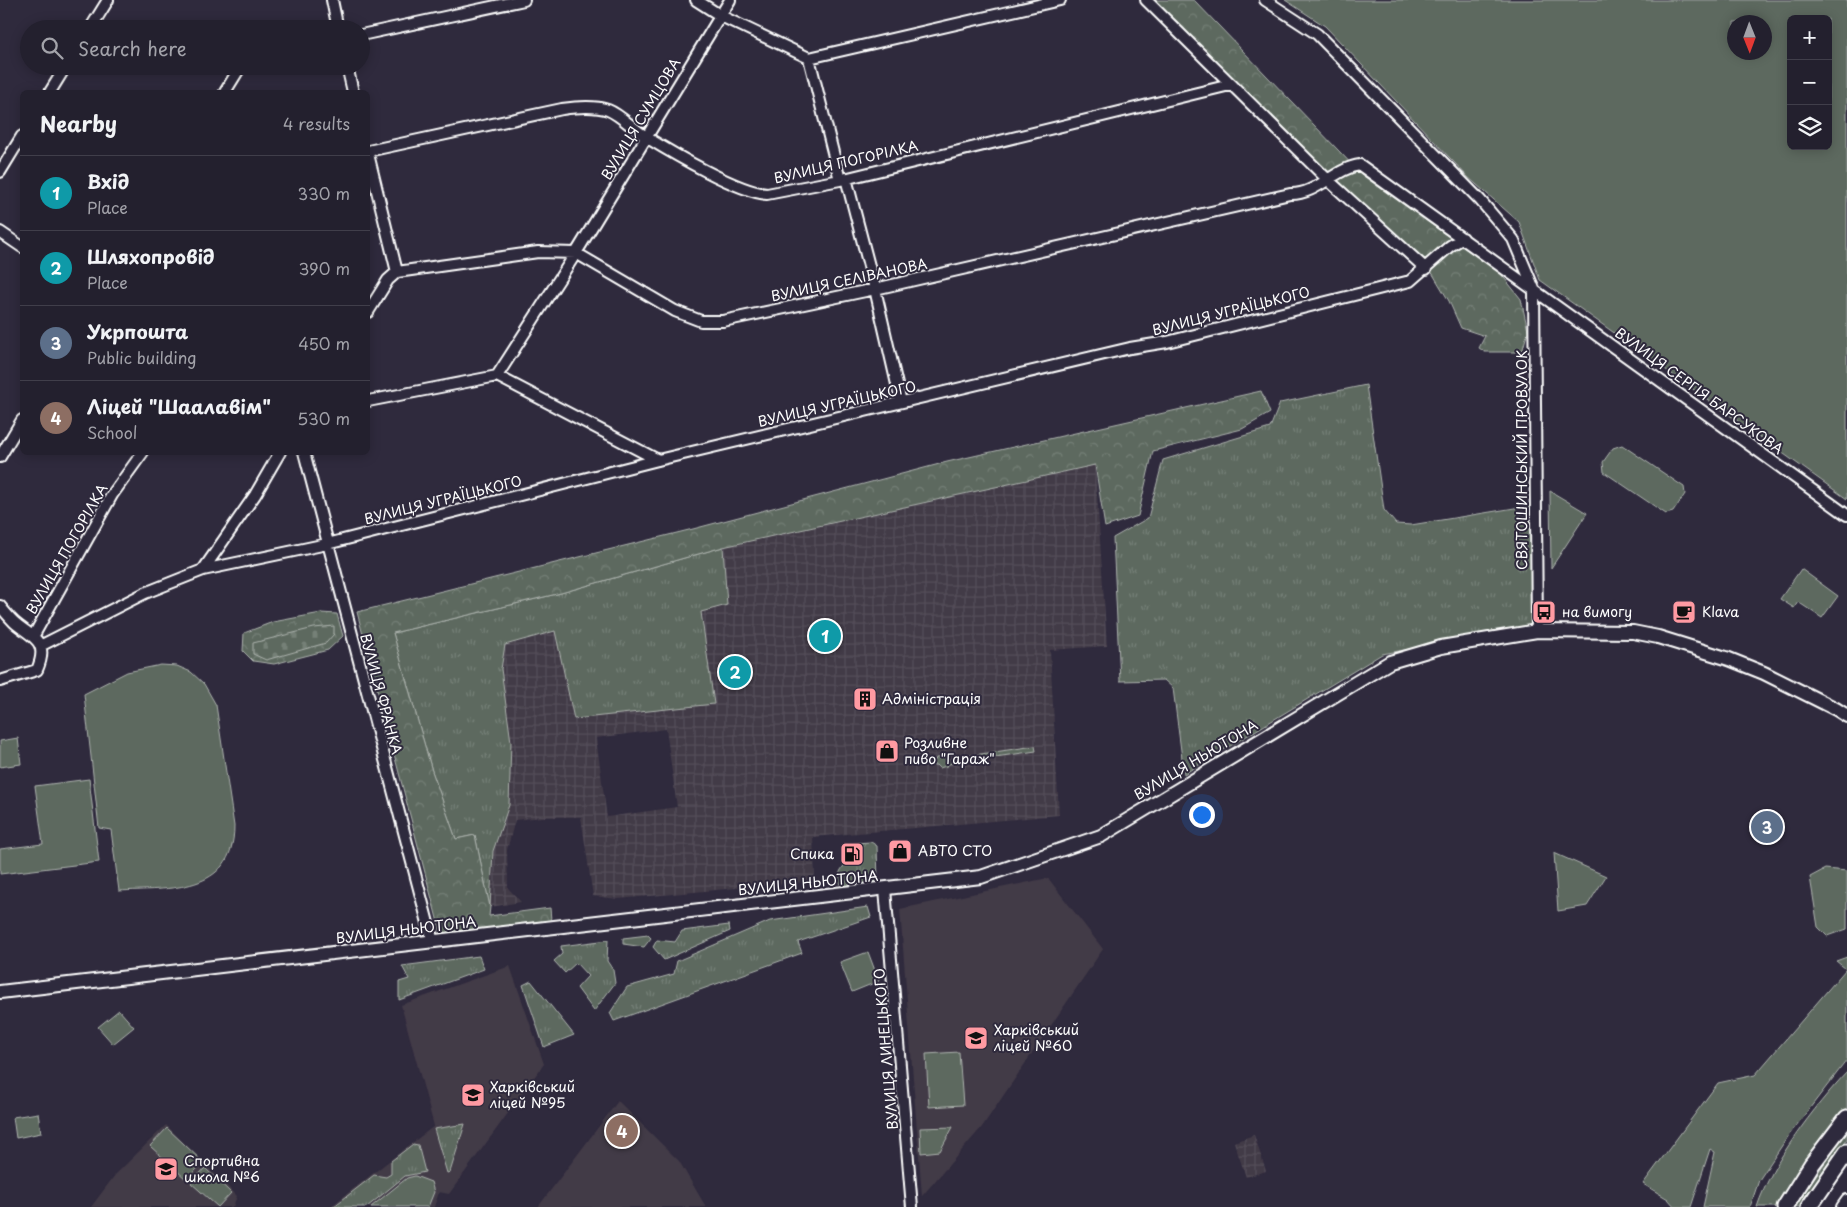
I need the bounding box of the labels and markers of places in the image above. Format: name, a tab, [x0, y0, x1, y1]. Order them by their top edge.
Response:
bus stop icon: на вимогу	[1531, 599, 1557, 625]
cafe icon: Klava	[1671, 599, 1697, 625]
place label: на вимогу	[1562, 601, 1632, 622]
place label: Klava	[1702, 601, 1739, 622]
pin: 1	[809, 617, 841, 655]
pin: 2	[719, 653, 751, 691]
building icon: Адміністрація	[852, 686, 878, 712]
place label: Адміністрація	[882, 688, 981, 709]
place label: Розливне пиво "Гараж"	[904, 732, 995, 769]
shop icon: Розливне пиво "Гараж"	[874, 738, 900, 764]
pin: 3	[1751, 808, 1783, 846]
shop icon: АВТО СТО	[887, 838, 913, 864]
place label: АВТО СТО	[918, 840, 992, 861]
fuel station icon: Спика	[839, 841, 865, 867]
place label: Спика	[790, 843, 834, 864]
place label: Харківський ліцей №60	[993, 1019, 1079, 1056]
school or university icon: Харківський ліцей №60	[963, 1025, 989, 1051]
place label: Харківський ліцей №95	[489, 1076, 575, 1113]
school or university icon: Харківський ліцей №95	[460, 1082, 486, 1108]
pin: 4	[606, 1112, 638, 1150]
place label: Спортивна школа №6	[184, 1150, 260, 1187]
school or university icon: Спортивна школа №6	[153, 1156, 179, 1182]

